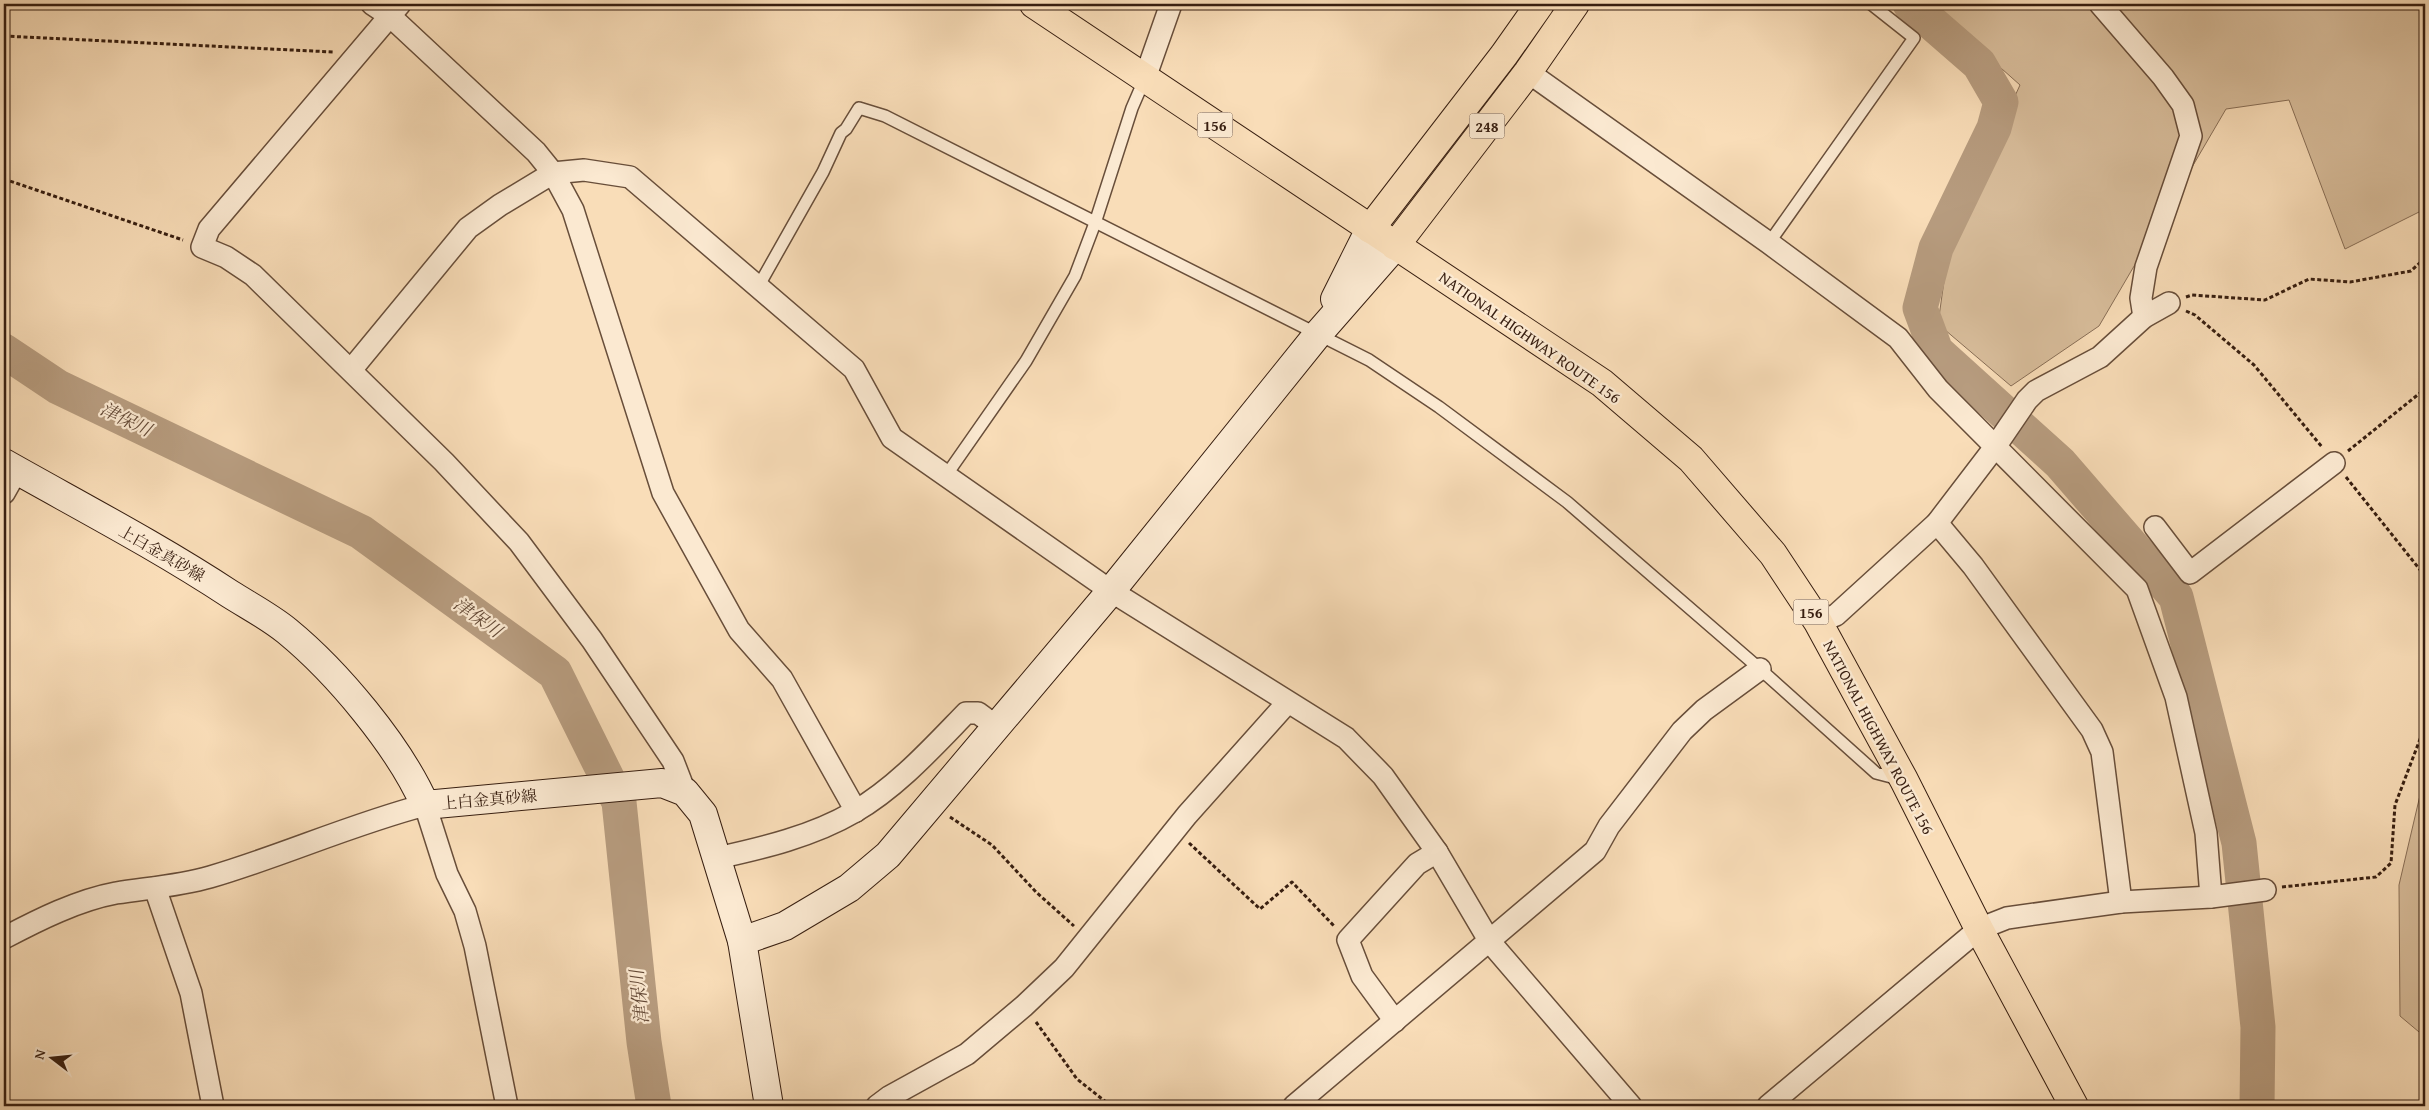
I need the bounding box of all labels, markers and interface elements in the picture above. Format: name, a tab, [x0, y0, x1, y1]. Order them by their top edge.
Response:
road number: 156	[1198, 112, 1232, 138]
road number: 248	[1470, 114, 1504, 138]
street label: NATIONAL HIGHWAY ROUTE 156	[1434, 265, 1626, 409]
water label: 津保川	[96, 395, 158, 444]
street label: 上白金真砂線	[114, 519, 210, 587]
water label: 津保川	[448, 590, 509, 645]
road number: 156	[1794, 600, 1828, 624]
street label: NATIONAL HIGHWAY ROUTE 156	[1817, 636, 1941, 839]
street label: 上白金真砂線	[440, 783, 538, 815]
water label: 津保川	[623, 967, 655, 1025]
north arrow	[28, 1032, 78, 1082]
text: N	[29, 1047, 51, 1062]

